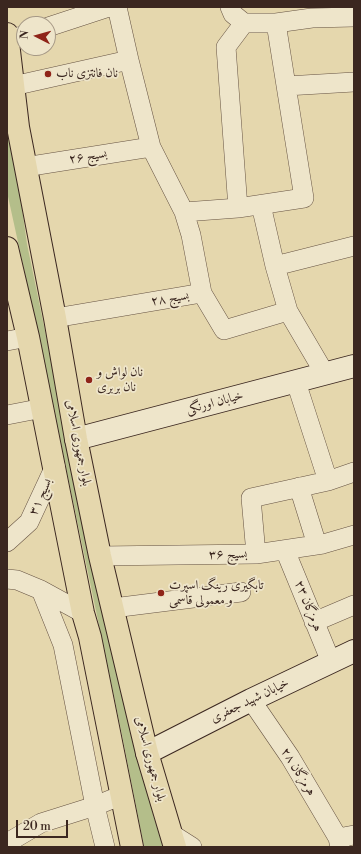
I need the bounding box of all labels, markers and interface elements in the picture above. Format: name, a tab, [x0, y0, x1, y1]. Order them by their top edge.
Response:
north arrow	[16, 16, 56, 56]
text: N	[18, 30, 32, 40]
place label: نان فانتزی ناب	[56, 66, 118, 82]
marker: نان فانتزی ناب	[43, 69, 53, 79]
street label: بسیج ۲۶	[68, 146, 108, 168]
street label: بسیج ۲۸	[150, 288, 190, 310]
place label: نان لواش و نان بربری	[97, 365, 143, 396]
marker: نان لواش و نان بربری	[84, 375, 94, 385]
street label: خیابان اورنگی	[185, 388, 245, 418]
street label: بلوار جمهوری اسلامی	[62, 398, 94, 488]
street label: بسیج ۳۱	[26, 476, 56, 518]
street label: بسیج ۳۶	[209, 547, 247, 563]
place label: تابگیری رینگ اسپرت و معمولی قاسمی	[169, 578, 263, 609]
street label: هرمزگان ۲۳	[291, 578, 325, 634]
marker: تابگیری رینگ اسپرت و معمولی قاسمی	[156, 588, 166, 598]
street label: خیابان شهید جعفری	[208, 675, 292, 727]
street label: بلوار جمهوری اسلامی	[131, 715, 169, 803]
street label: هرمزگان ۲۸	[277, 745, 319, 799]
scale bar	[18, 812, 70, 838]
text: 20 m	[23, 819, 51, 834]

